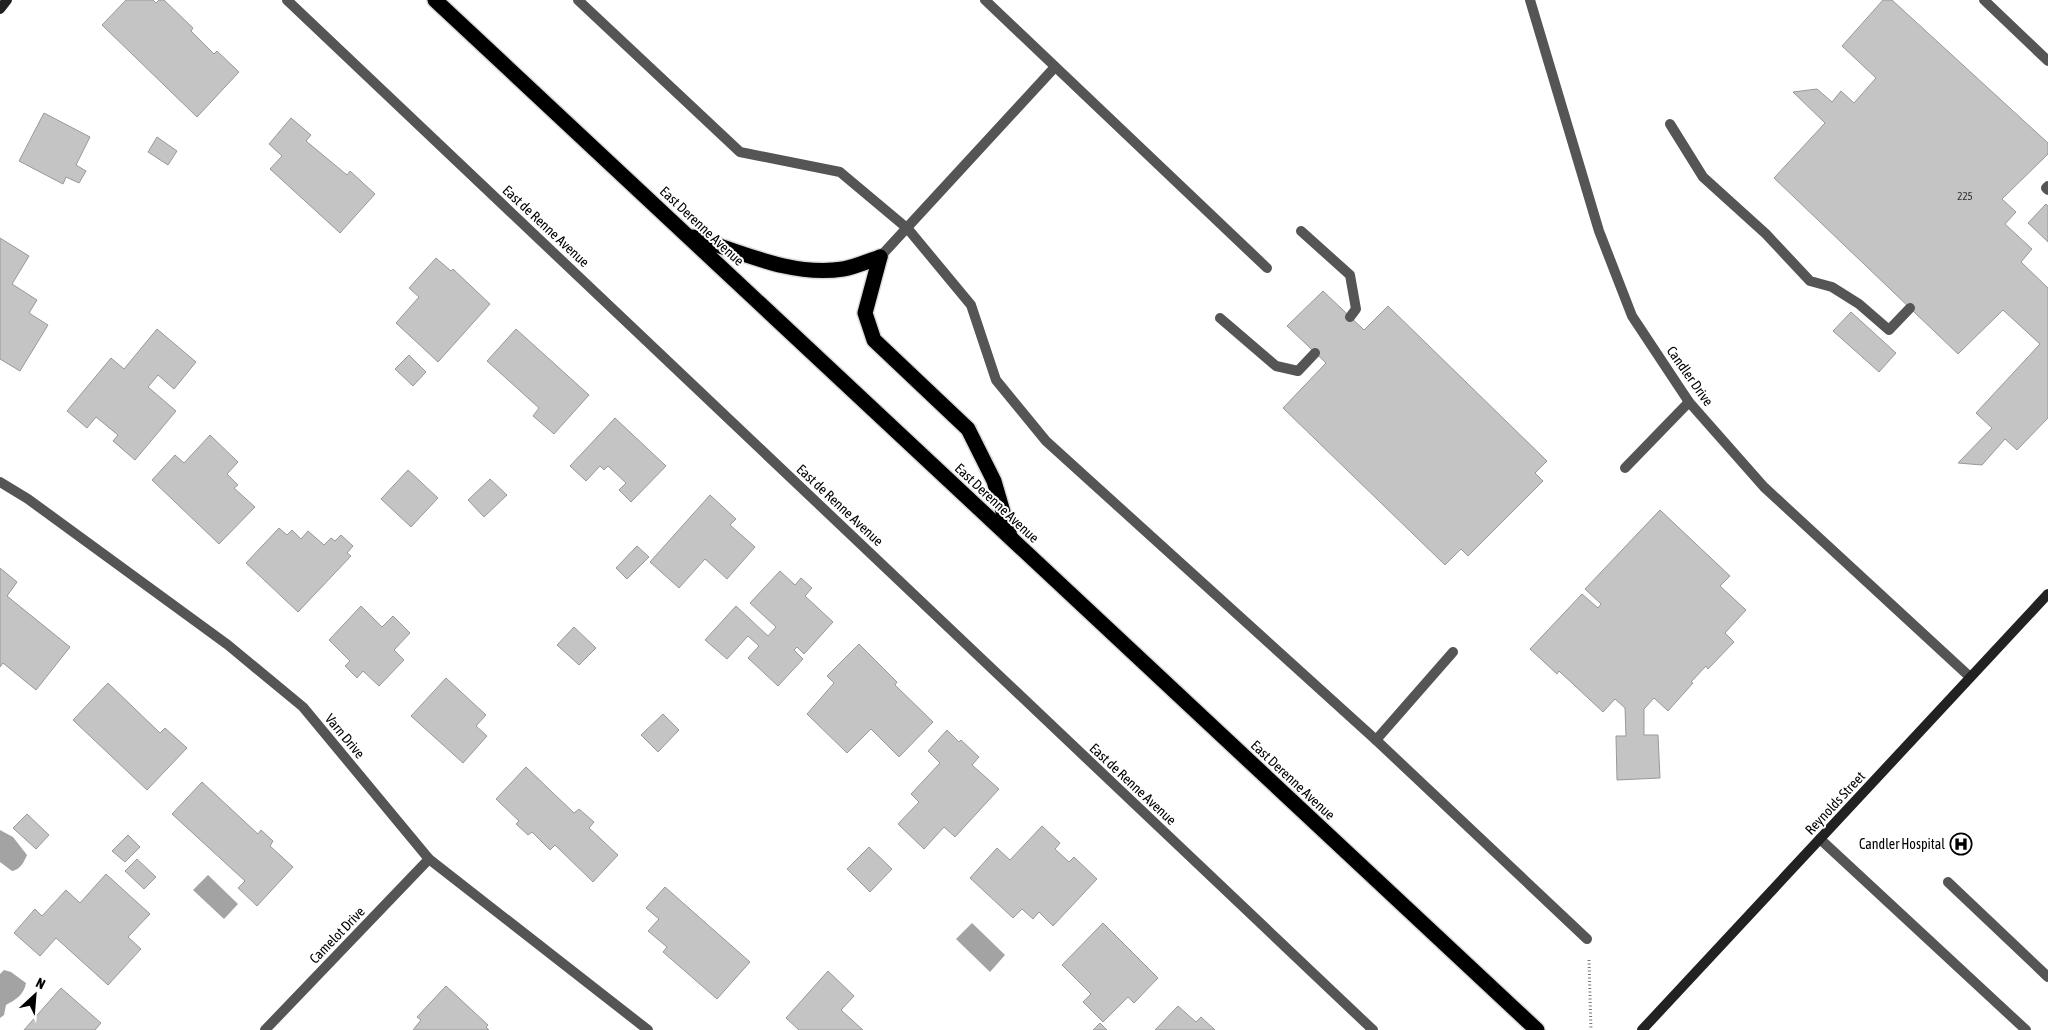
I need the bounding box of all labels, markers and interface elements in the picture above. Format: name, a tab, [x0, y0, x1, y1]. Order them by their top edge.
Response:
street label: East de Renne Avenue	[499, 182, 593, 270]
street label: East Derenne Avenue	[657, 183, 747, 269]
house number: 225	[1957, 190, 1973, 202]
street label: Candler Drive	[1664, 343, 1716, 409]
street label: East Derenne Avenue	[952, 460, 1042, 546]
street label: East de Renne Avenue	[793, 461, 887, 549]
street label: Varn Drive	[322, 711, 368, 761]
street label: East Derenne Avenue	[1248, 737, 1338, 823]
street label: East de Renne Avenue	[1086, 740, 1180, 828]
street label: Reynolds Street	[1802, 768, 1868, 838]
hospital icon: Candler Hospital	[1949, 832, 1973, 856]
place label: Candler Hospital	[1859, 836, 1945, 852]
street label: Camelot Drive	[306, 903, 368, 967]
north arrow	[10, 970, 60, 1020]
text: N	[33, 974, 48, 992]

